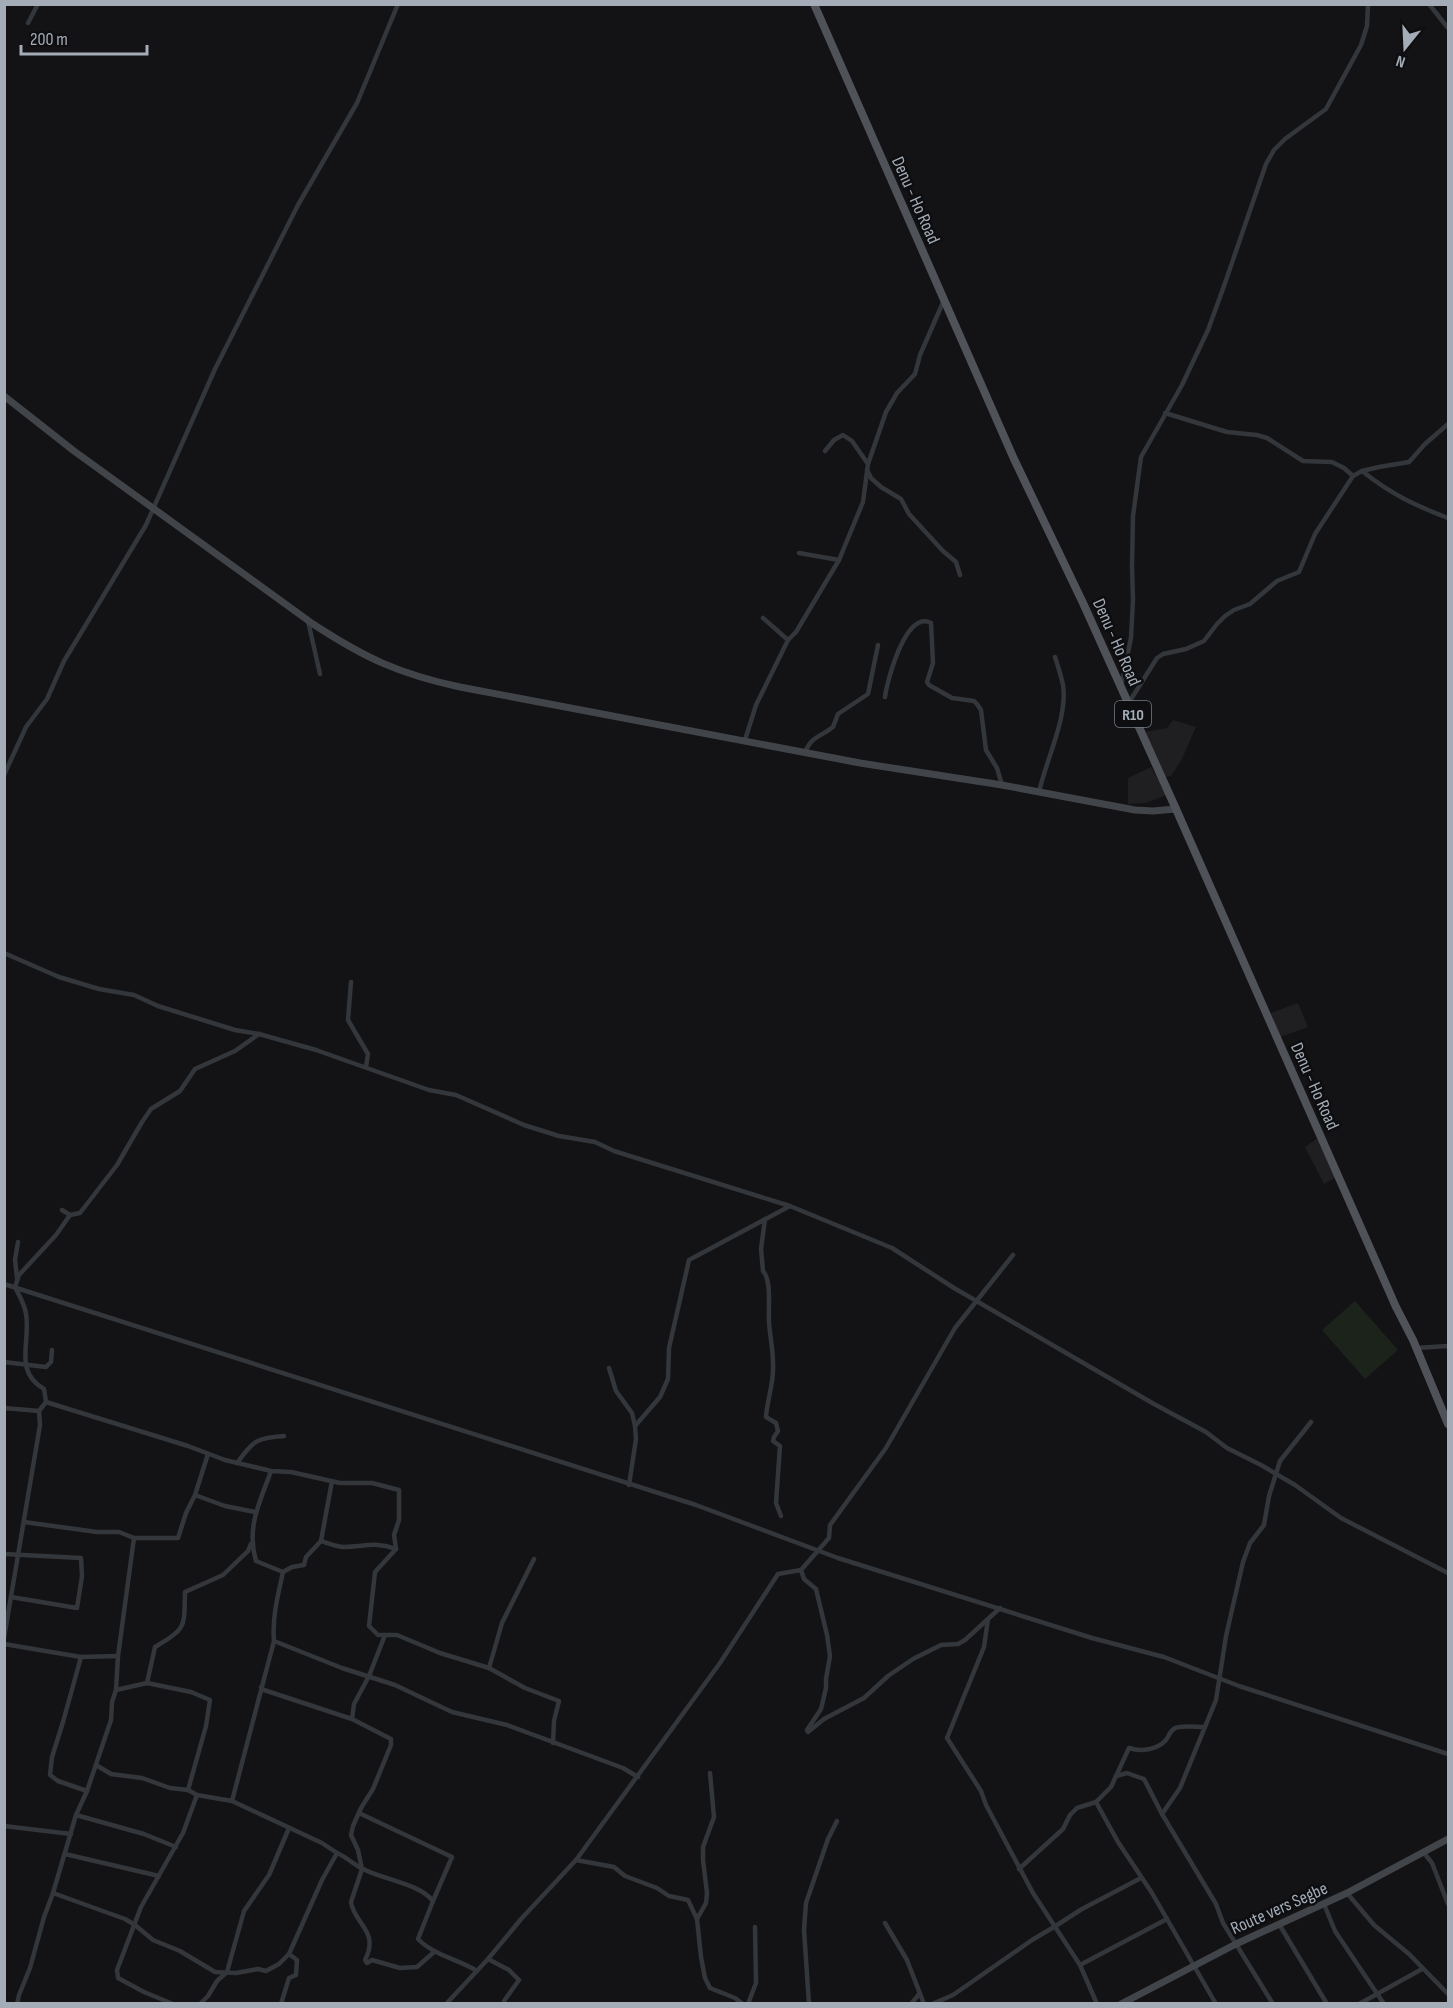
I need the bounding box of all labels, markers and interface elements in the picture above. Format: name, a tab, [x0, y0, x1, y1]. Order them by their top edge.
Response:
scale bar	[21, 18, 147, 56]
north arrow	[1375, 18, 1435, 78]
text: 200 m	[30, 29, 68, 50]
text: N	[1394, 50, 1408, 71]
street label: Denu - Ho Road	[887, 153, 944, 247]
street label: Denu - Ho Road	[1088, 595, 1145, 689]
road number: R10	[1115, 701, 1151, 727]
street label: Denu - Ho Road	[1286, 1039, 1343, 1133]
street label: Route vers Segbe	[1228, 1878, 1331, 1939]

